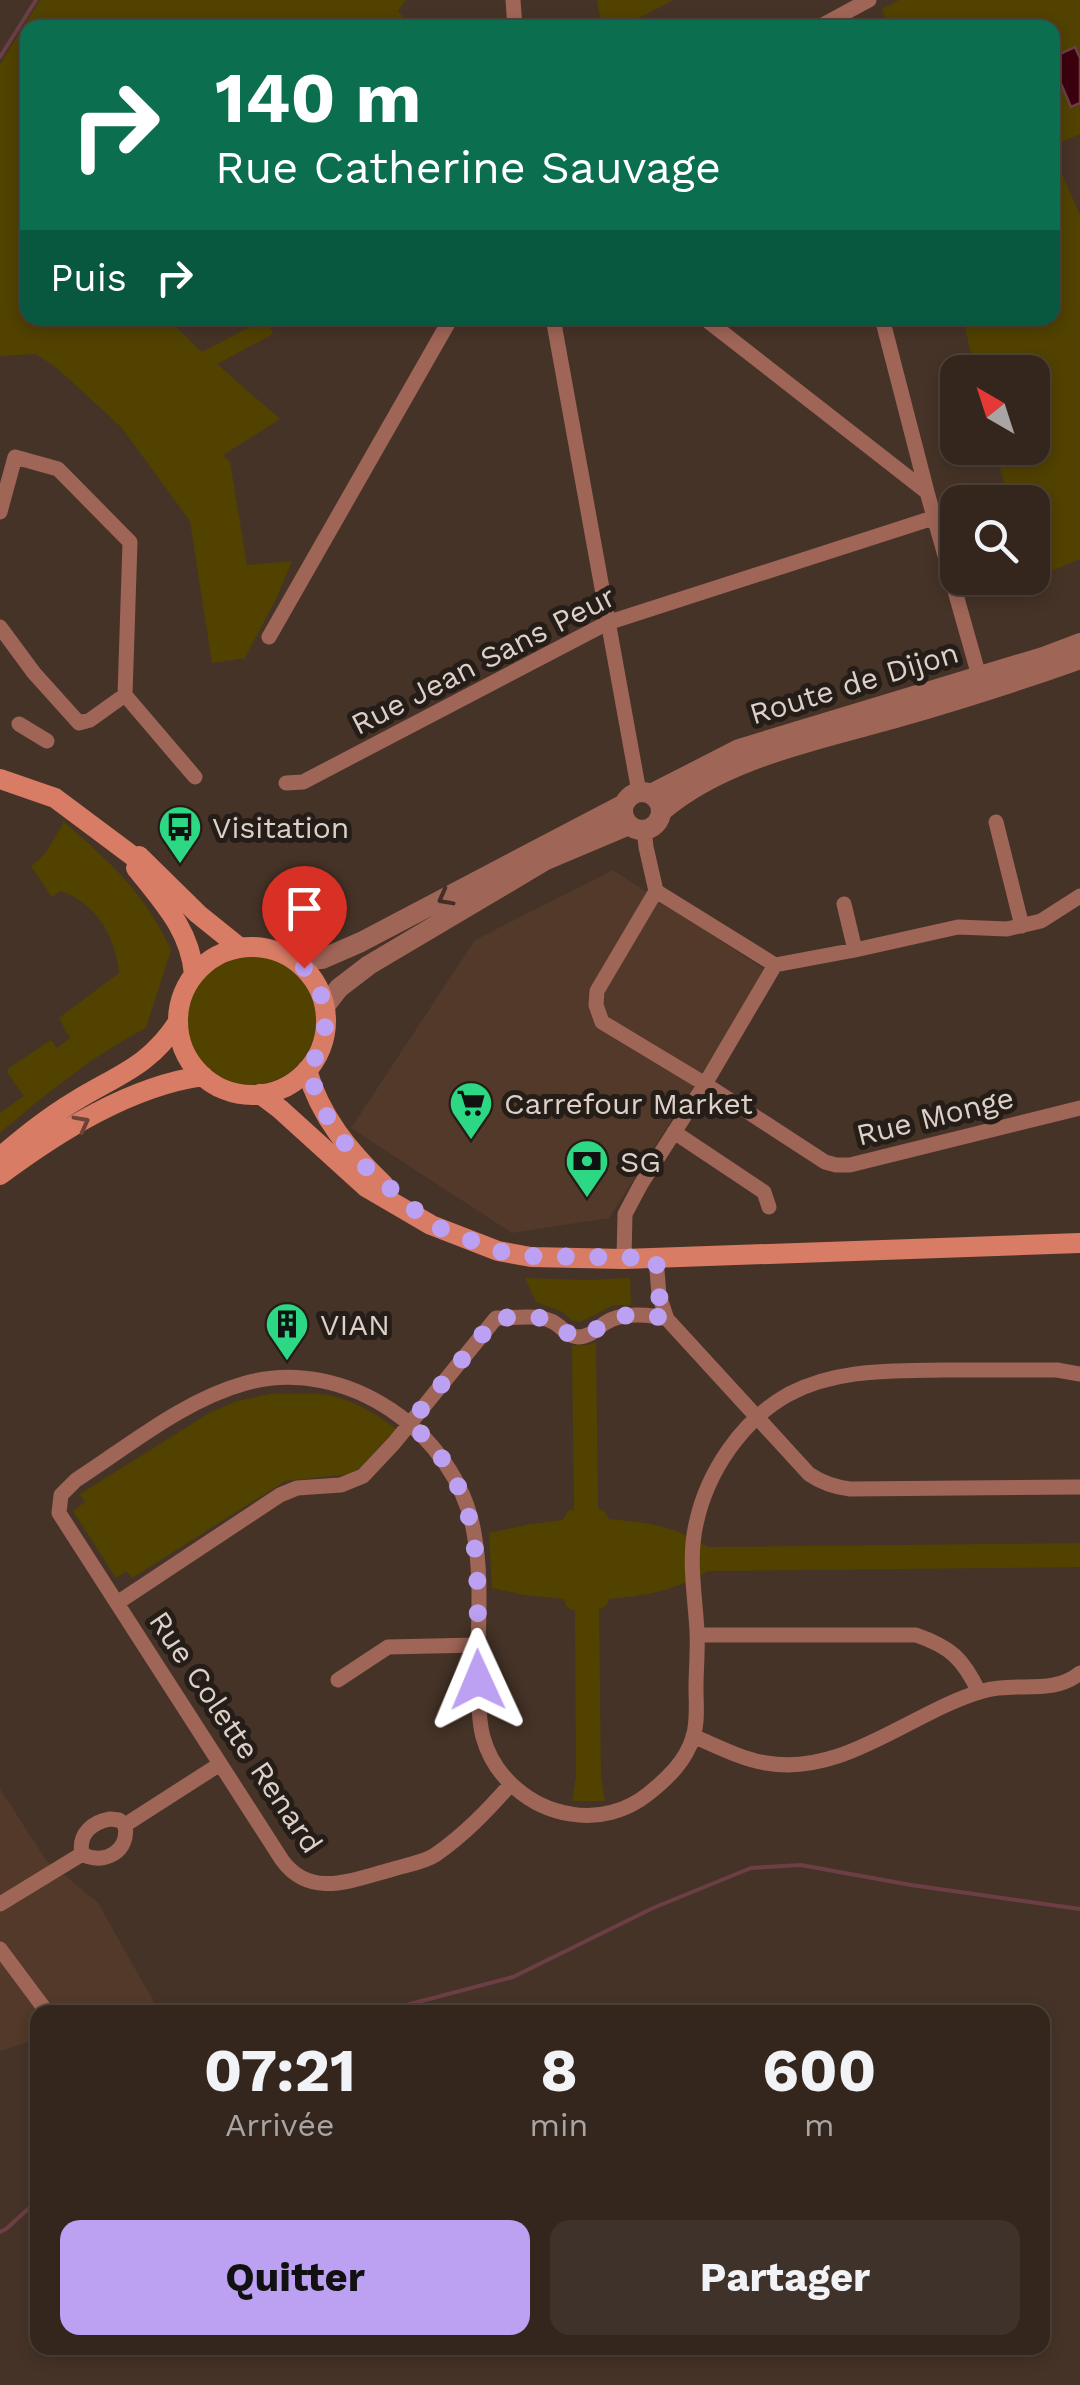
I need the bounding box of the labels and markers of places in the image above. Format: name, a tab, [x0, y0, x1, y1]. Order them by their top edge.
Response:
bus stop icon: Visitation	[157, 804, 203, 865]
place label: Visitation	[212, 810, 349, 845]
pin	[262, 866, 347, 969]
supermarket icon: Carrefour Market	[448, 1080, 494, 1141]
place label: Carrefour Market	[504, 1086, 753, 1121]
bank icon: SG	[564, 1138, 610, 1199]
place label: SG	[620, 1144, 661, 1179]
building icon: VIAN	[264, 1301, 310, 1362]
place label: VIAN	[320, 1307, 390, 1342]

